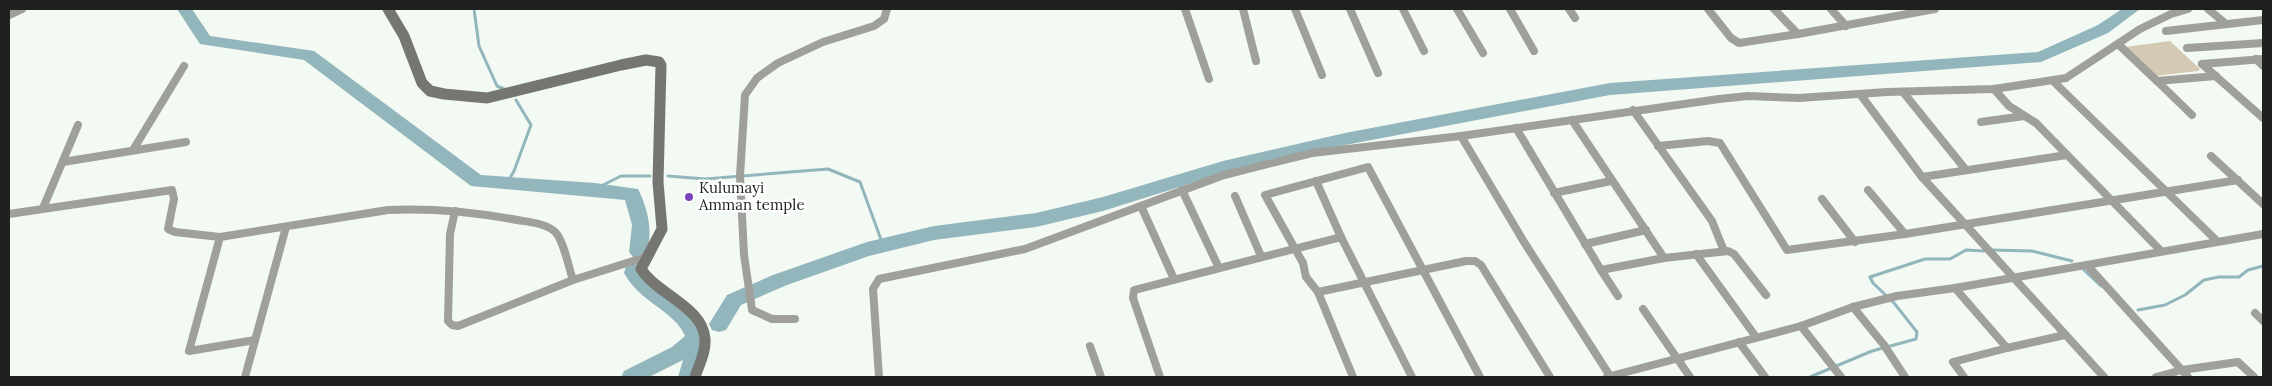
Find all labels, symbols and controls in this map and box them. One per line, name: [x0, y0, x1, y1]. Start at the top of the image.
place label: Kulumayi Amman temple: [698, 178, 805, 214]
marker: Kulumayi Amman temple: [683, 191, 695, 203]

